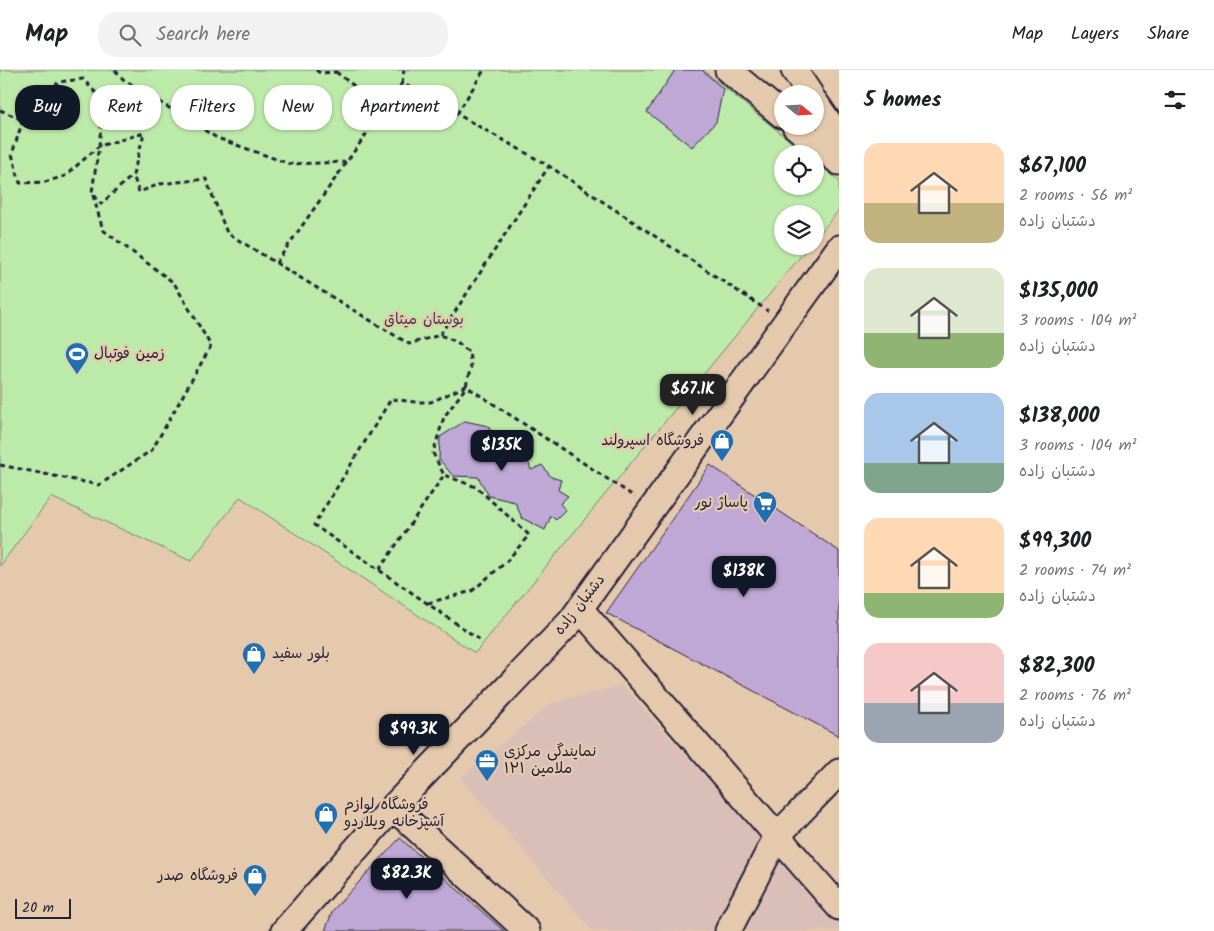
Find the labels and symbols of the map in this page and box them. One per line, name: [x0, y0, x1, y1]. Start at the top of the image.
north arrow: [774, 85, 824, 135]
park label: بوستان میثاق: [384, 308, 464, 332]
sports icon: زمین فوتبال: [64, 341, 90, 375]
place label: زمین فوتبال: [94, 342, 165, 366]
pin: $67.1K: [652, 374, 734, 416]
shop icon: فروشگاه اسپرولند: [709, 428, 735, 462]
place label: فروشگاه اسپرولند: [601, 429, 704, 453]
pin: $135K: [467, 430, 537, 472]
supermarket icon: پاساژ نور: [752, 490, 778, 524]
place label: پاساژ نور: [694, 491, 748, 515]
pin: $138K: [709, 556, 779, 598]
street label: دشتبان زاده: [548, 569, 612, 641]
shop icon: بلور سفید: [241, 641, 267, 675]
place label: بلور سفید: [272, 642, 330, 666]
pin: $99.3K: [373, 714, 455, 756]
place label: نمایندگی مرکزی ملامین ۱۲۱: [504, 740, 596, 781]
office icon: نمایندگی مرکزی ملامین ۱۲۱: [474, 748, 500, 782]
place label: فروشگاه لوازم آشپزخانه ویلاردو: [343, 793, 445, 834]
shop icon: فروشگاه لوازم آشپزخانه ویلاردو: [313, 801, 339, 835]
pin: $82.3K: [366, 858, 448, 900]
shop icon: فروشگاه صدر: [242, 863, 268, 897]
place label: فروشگاه صدر: [157, 864, 238, 888]
scale bar: [15, 896, 71, 919]

